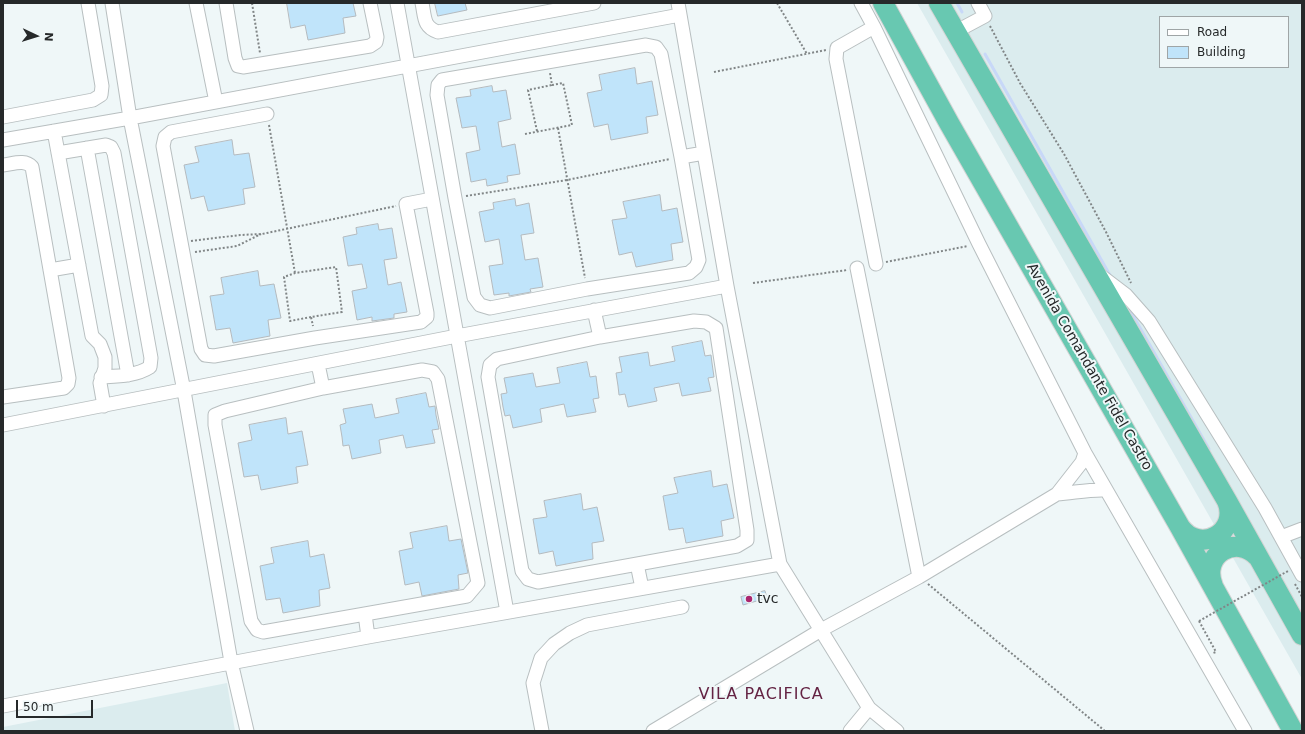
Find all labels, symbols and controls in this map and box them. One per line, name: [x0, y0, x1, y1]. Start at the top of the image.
north arrow: [16, 16, 56, 56]
legend: [1159, 16, 1289, 68]
text: Road: [1197, 25, 1227, 39]
text: N: [42, 32, 55, 42]
text: Building: [1197, 45, 1246, 59]
street label: Avenida Comandante Fidel Castro: [1023, 260, 1155, 474]
place label: tvc: [757, 591, 778, 607]
marker: tvc: [744, 594, 754, 604]
district label: VILA PACIFICA: [698, 685, 824, 705]
scale bar: [18, 692, 95, 718]
text: 50 m: [23, 700, 54, 714]

